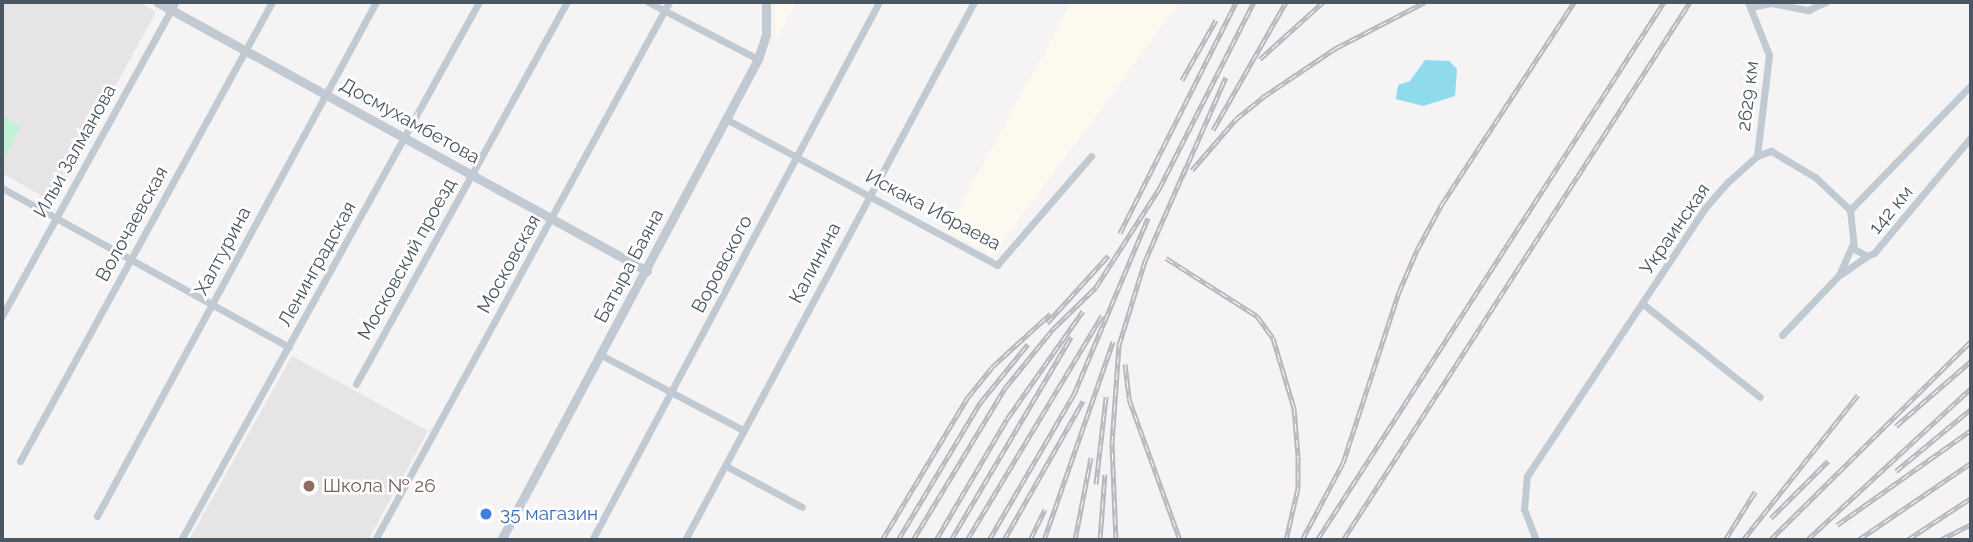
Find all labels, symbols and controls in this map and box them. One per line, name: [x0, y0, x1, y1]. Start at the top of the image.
street label: 2629 км: [1732, 60, 1764, 132]
street label: Досмухамбетова: [336, 73, 484, 169]
street label: Ильи Залманова: [29, 80, 121, 222]
street label: Волочаевская: [91, 162, 173, 286]
street label: Искака Ибраева: [861, 165, 1005, 255]
street label: Московский проезд: [353, 174, 461, 344]
street label: Украинская: [1635, 179, 1715, 279]
street label: 142 км: [1864, 181, 1918, 239]
street label: Ленинградская: [273, 197, 361, 331]
street label: Халтурина: [190, 203, 256, 299]
street label: Батыра Баяна: [589, 205, 669, 327]
street label: Московская: [472, 211, 546, 317]
street label: Воровского: [687, 211, 757, 317]
street label: Калинина: [784, 219, 846, 307]
place label: Школа № 26: [323, 475, 436, 497]
marker: Школа № 26: [301, 478, 317, 494]
place label: 35 магазин: [500, 503, 598, 525]
marker: 35 магазин: [478, 506, 494, 522]

